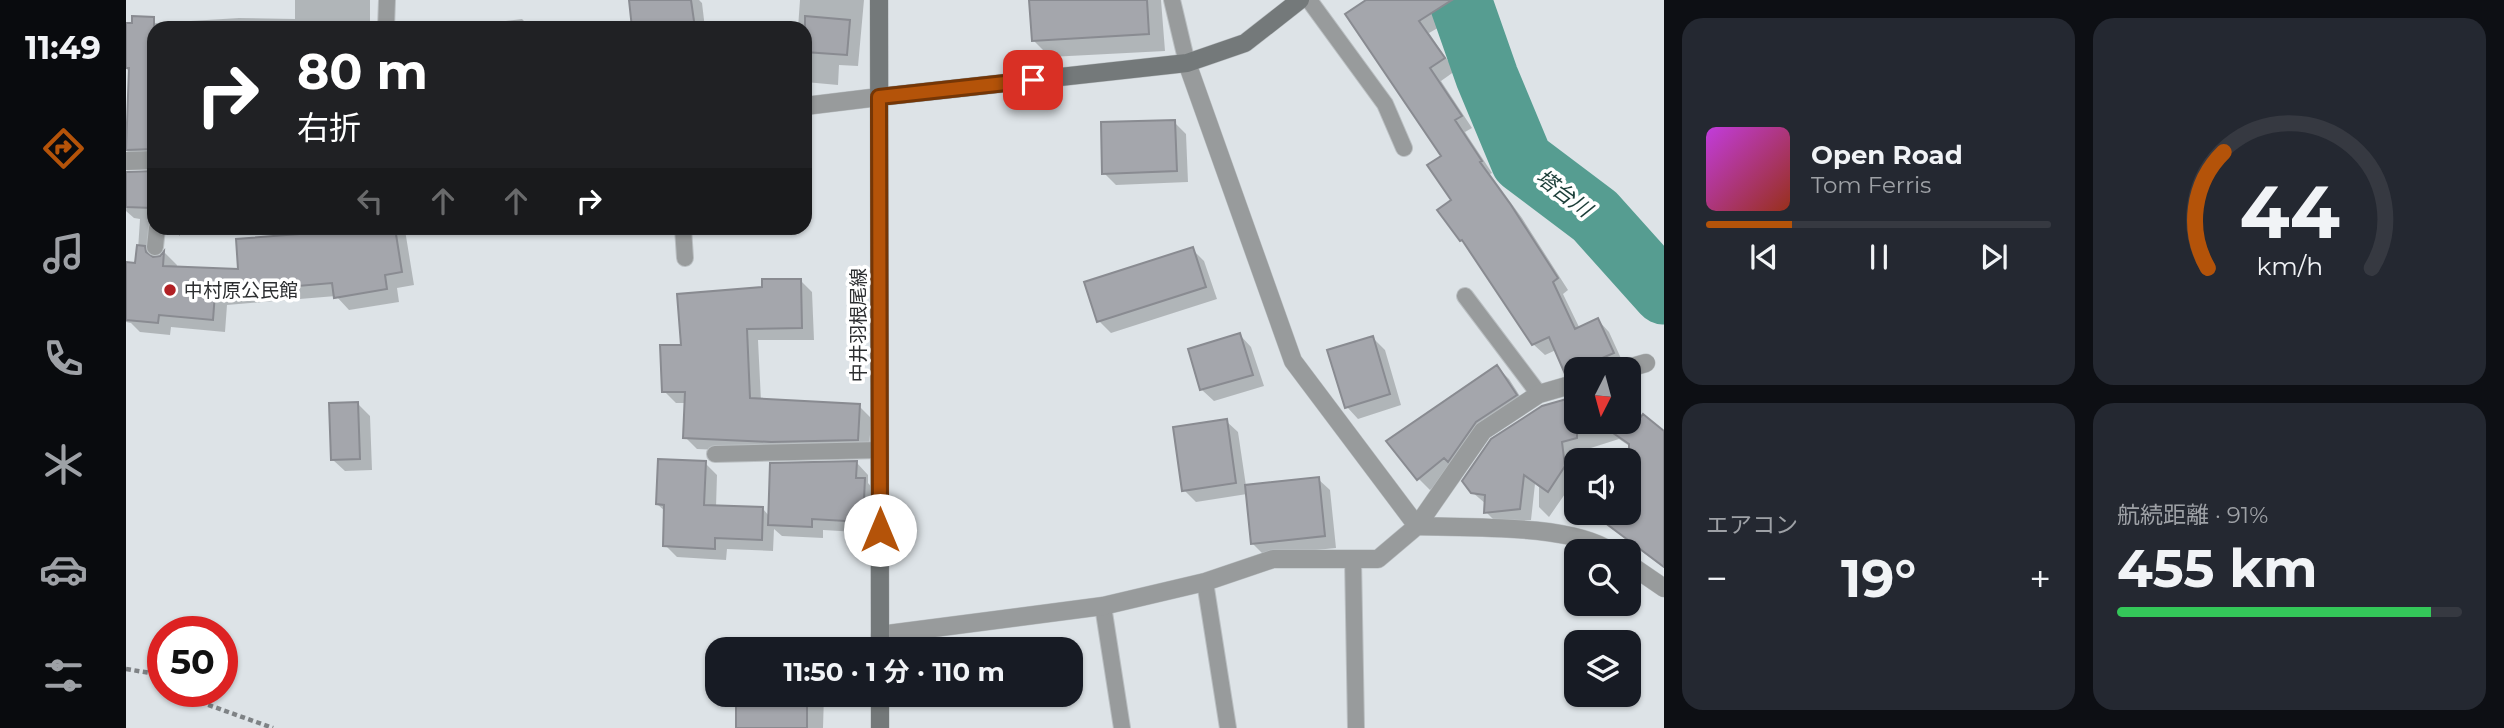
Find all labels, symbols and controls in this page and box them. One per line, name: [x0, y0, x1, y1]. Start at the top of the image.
text: 11:49: [25, 28, 101, 67]
text: 80 m: [297, 42, 428, 101]
icon: right: [182, 49, 273, 140]
pin: [1003, 50, 1063, 110]
icon: arrive: [1014, 61, 1052, 99]
text: 右折: [297, 108, 361, 147]
icon: directions: [39, 124, 88, 173]
text: Open Road: [1811, 139, 1963, 171]
water label: 塔台川: [1531, 164, 1598, 223]
text: 44: [2239, 168, 2340, 256]
text: Tom Ferris: [1811, 171, 1931, 199]
icon: left: [351, 182, 389, 220]
icon: ahead: [424, 182, 462, 220]
icon: ahead: [497, 182, 535, 220]
icon: right: [570, 182, 608, 220]
icon: music: [39, 229, 88, 278]
icon: previous: [1745, 238, 1783, 276]
icon: pause: [1860, 238, 1898, 276]
icon: next: [1975, 238, 2013, 276]
text: km/h: [2256, 251, 2323, 281]
street label: 中井羽根尾線: [847, 268, 870, 382]
place label: 中村原公民館: [184, 279, 298, 302]
marker: 中村原公民館: [162, 282, 178, 298]
icon: phone: [39, 334, 88, 383]
north arrow: [1564, 357, 1642, 434]
map controls: [1564, 357, 1641, 707]
icon: climate: [39, 440, 88, 489]
button: sound: [1564, 448, 1641, 525]
position arrow: [843, 493, 917, 567]
text: 航続距離 · 91%: [2117, 501, 2268, 529]
text: エアコン: [1706, 511, 1798, 539]
text: 455 km: [2117, 537, 2318, 600]
button: search: [1564, 539, 1641, 616]
icon: car: [39, 545, 88, 594]
text: 19°: [1841, 547, 1916, 610]
text: −: [1706, 555, 1728, 602]
text: +: [2029, 555, 2051, 602]
speed limit sign: 50: [147, 616, 238, 707]
button: layers: [1564, 630, 1641, 707]
icon: filters: [39, 651, 88, 700]
text: 11:50 · 1 分 · 110 m: [783, 656, 1005, 688]

